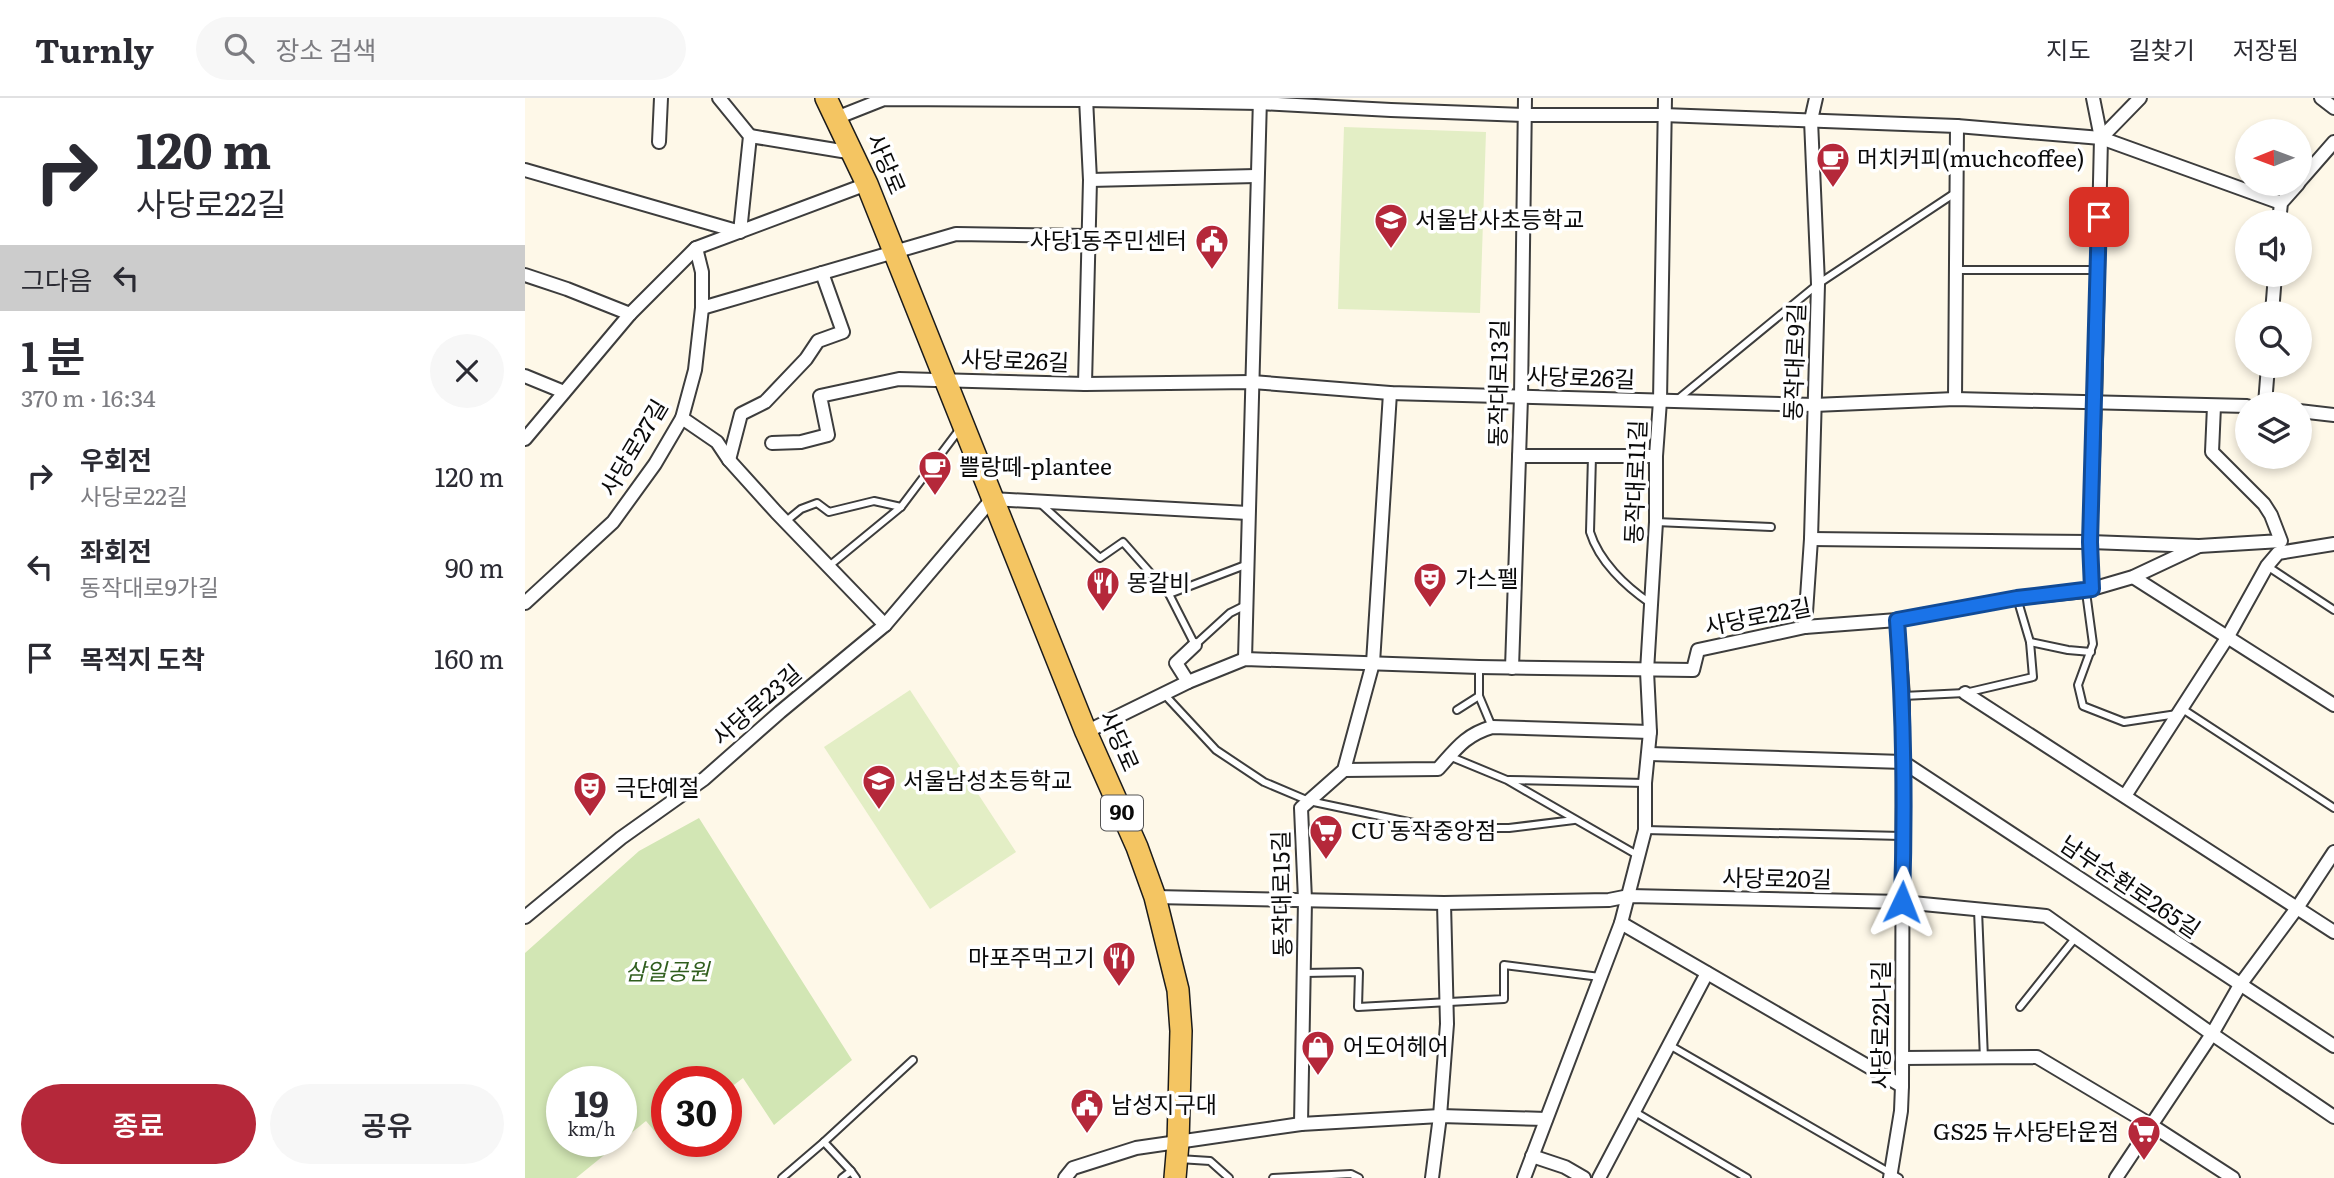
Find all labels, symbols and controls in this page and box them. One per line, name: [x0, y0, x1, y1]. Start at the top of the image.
search box: [196, 17, 686, 80]
text: Turnly: [35, 24, 154, 73]
icon: search: [220, 29, 258, 67]
text: 장소 검색: [276, 29, 376, 68]
text: 지도: [2046, 31, 2091, 66]
text: 길찾기: [2129, 31, 2195, 66]
text: 저장됨: [2233, 31, 2299, 66]
text: 120 m: [136, 111, 271, 184]
north arrow: [2235, 119, 2312, 196]
map controls: [2235, 119, 2312, 469]
icon: right: [21, 126, 112, 217]
street label: 사당로: [860, 127, 916, 199]
cafe icon: 머치커피(muchcoffee): [1814, 140, 1852, 189]
place label: 머치커피(muchcoffee): [1857, 140, 2085, 174]
text: 사당로22길: [136, 178, 286, 226]
pin: [2069, 187, 2129, 247]
icon: arrive: [2080, 198, 2118, 236]
school or university icon: 서울남사초등학교: [1372, 201, 1410, 250]
place label: 서울남사초등학교: [1415, 201, 1584, 235]
button: sound: [2235, 210, 2312, 287]
place label: 사당1동주민센터: [1030, 222, 1187, 256]
public building icon: 사당1동주민센터: [1193, 222, 1231, 271]
text: 그다음: [21, 259, 93, 298]
icon: left: [107, 259, 145, 297]
button: search: [2235, 301, 2312, 378]
street label: 동작대로9길: [1774, 302, 1812, 421]
street label: 동작대로13길: [1479, 319, 1515, 447]
text: 1 분: [21, 323, 85, 385]
button: close: [430, 334, 504, 408]
street label: 사당로26길: [960, 340, 1070, 378]
street label: 사당로26길: [1526, 357, 1636, 395]
text: 370 m · 16:34: [21, 380, 156, 414]
street label: 사당로27길: [590, 392, 675, 502]
button: layers: [2235, 392, 2312, 469]
street label: 동작대로11길: [1615, 419, 1653, 545]
text: 우회전: [80, 439, 152, 478]
cafe icon: 쁠랑떼-plantee: [916, 448, 954, 497]
place label: 쁠랑떼-plantee: [959, 448, 1112, 482]
text: 120 m: [435, 456, 504, 495]
icon: right: [21, 457, 59, 495]
text: 사당로22길: [80, 478, 188, 512]
text: 좌회전: [80, 530, 152, 569]
text: 90 m: [445, 547, 504, 586]
icon: left: [21, 548, 59, 586]
theatre icon: 가스펠: [1411, 560, 1449, 609]
place label: 가스펠: [1455, 560, 1518, 594]
restaurant icon: 몽갈비: [1084, 564, 1122, 613]
place label: 몽갈비: [1127, 564, 1190, 598]
text: 동작대로9가길: [80, 569, 219, 603]
street label: 사당로22길: [1701, 588, 1814, 642]
text: 목적지 도착: [80, 638, 205, 677]
text: 160 m: [434, 638, 504, 677]
icon: arrive: [21, 639, 59, 677]
street label: 사당로23길: [703, 655, 808, 752]
street label: 사당로: [1092, 704, 1149, 776]
school or university icon: 서울남성초등학교: [860, 762, 898, 811]
place label: 서울남성초등학교: [903, 762, 1072, 796]
theatre icon: 극단예절: [571, 769, 609, 818]
place label: 극단예절: [615, 769, 700, 803]
road number: 90: [1101, 796, 1143, 830]
supermarket icon: CU 동작중앙점: [1307, 812, 1345, 861]
place label: CU 동작중앙점: [1351, 812, 1496, 846]
street label: 남부순환로265길: [2054, 826, 2208, 945]
street label: 동작대로15길: [1262, 830, 1298, 958]
street label: 사당로20길: [1722, 859, 1832, 895]
position arrow: [1865, 865, 1939, 939]
place label: 마포주먹고기: [968, 939, 1095, 973]
restaurant icon: 마포주먹고기: [1100, 939, 1138, 988]
park label: 삼일공원: [625, 953, 711, 987]
street label: 사당로22나길: [1862, 960, 1896, 1090]
shop icon: 어도어헤어: [1299, 1028, 1337, 1077]
place label: 어도어헤어: [1343, 1028, 1449, 1062]
speed limit sign: 30: [651, 1066, 742, 1157]
text: 19: [574, 1076, 609, 1128]
button: 종료: [21, 1084, 256, 1164]
button: 공유: [270, 1084, 504, 1164]
public building icon: 남성지구대: [1068, 1086, 1106, 1135]
place label: 남성지구대: [1111, 1086, 1217, 1120]
place label: GS25 뉴사당타운점: [1933, 1113, 2119, 1147]
supermarket icon: GS25 뉴사당타운점: [2125, 1113, 2163, 1162]
text: km/h: [568, 1115, 615, 1142]

